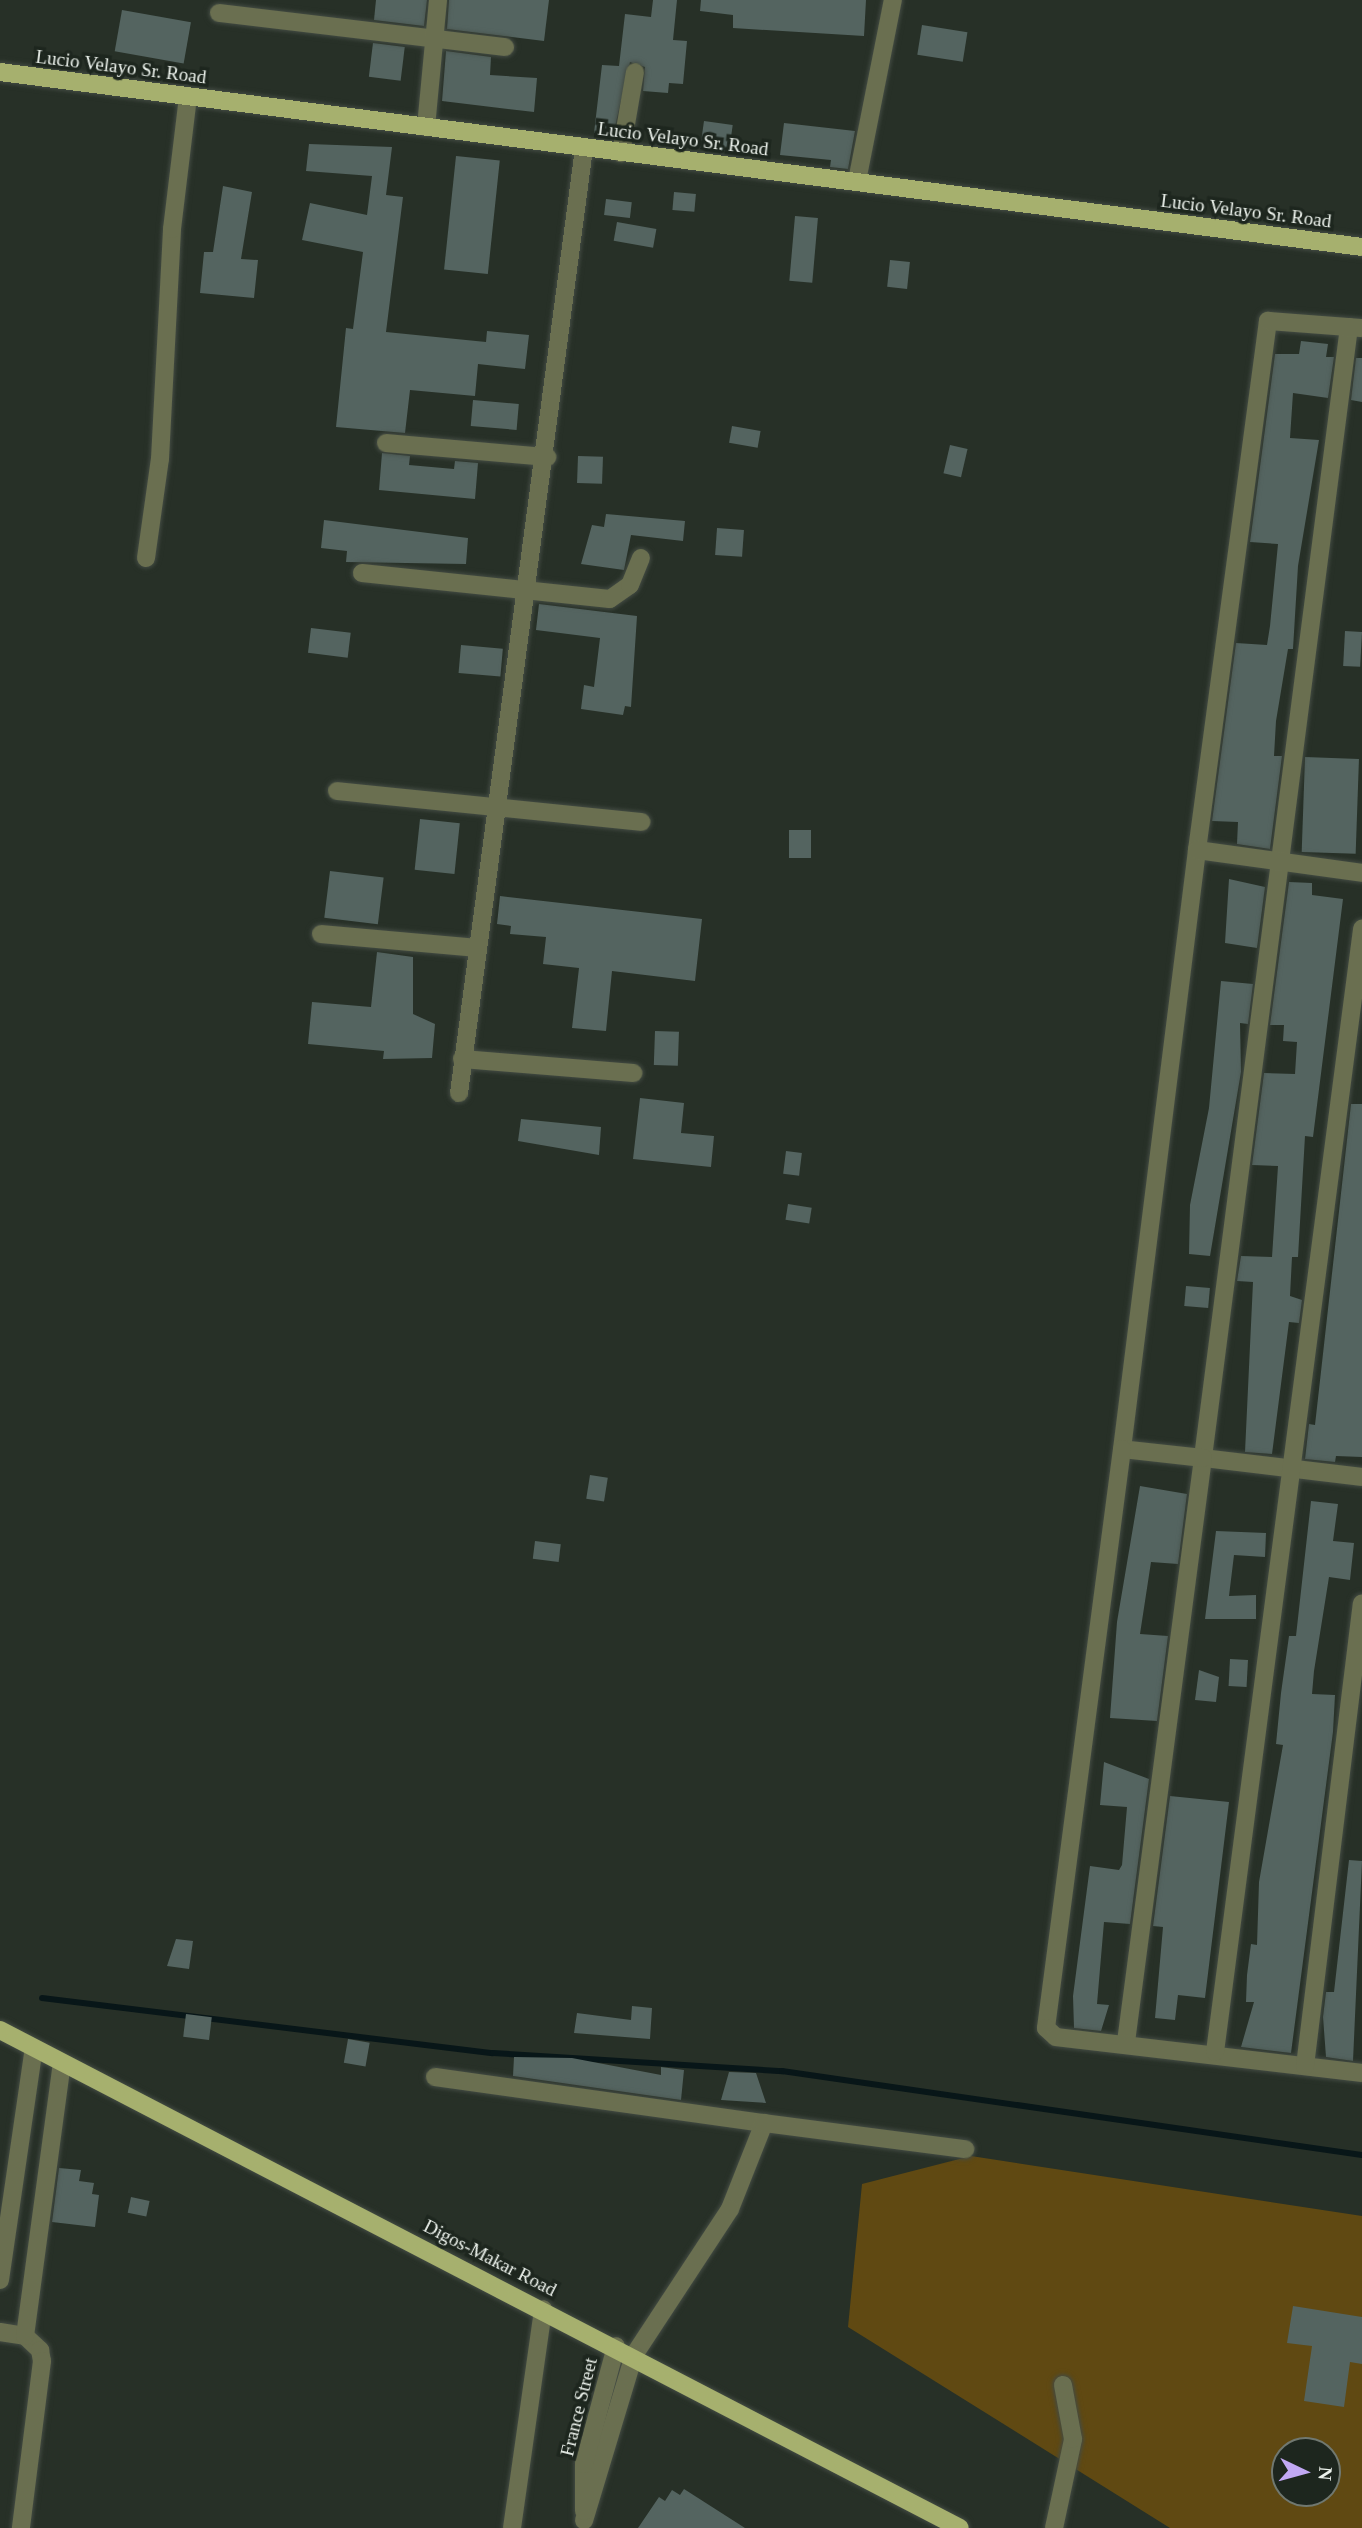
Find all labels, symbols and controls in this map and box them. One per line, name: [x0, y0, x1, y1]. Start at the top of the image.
street label: Lucio Velayo Sr. Road: [34, 45, 208, 89]
street label: Lucio Velayo Sr. Road: [596, 117, 770, 161]
street label: Lucio Velayo Sr. Road: [1159, 189, 1333, 233]
street label: Digos-Makar Road: [420, 2215, 560, 2301]
street label: France Street: [556, 2355, 602, 2459]
north arrow: [1271, 2437, 1341, 2507]
text: N: [1314, 2466, 1336, 2481]

